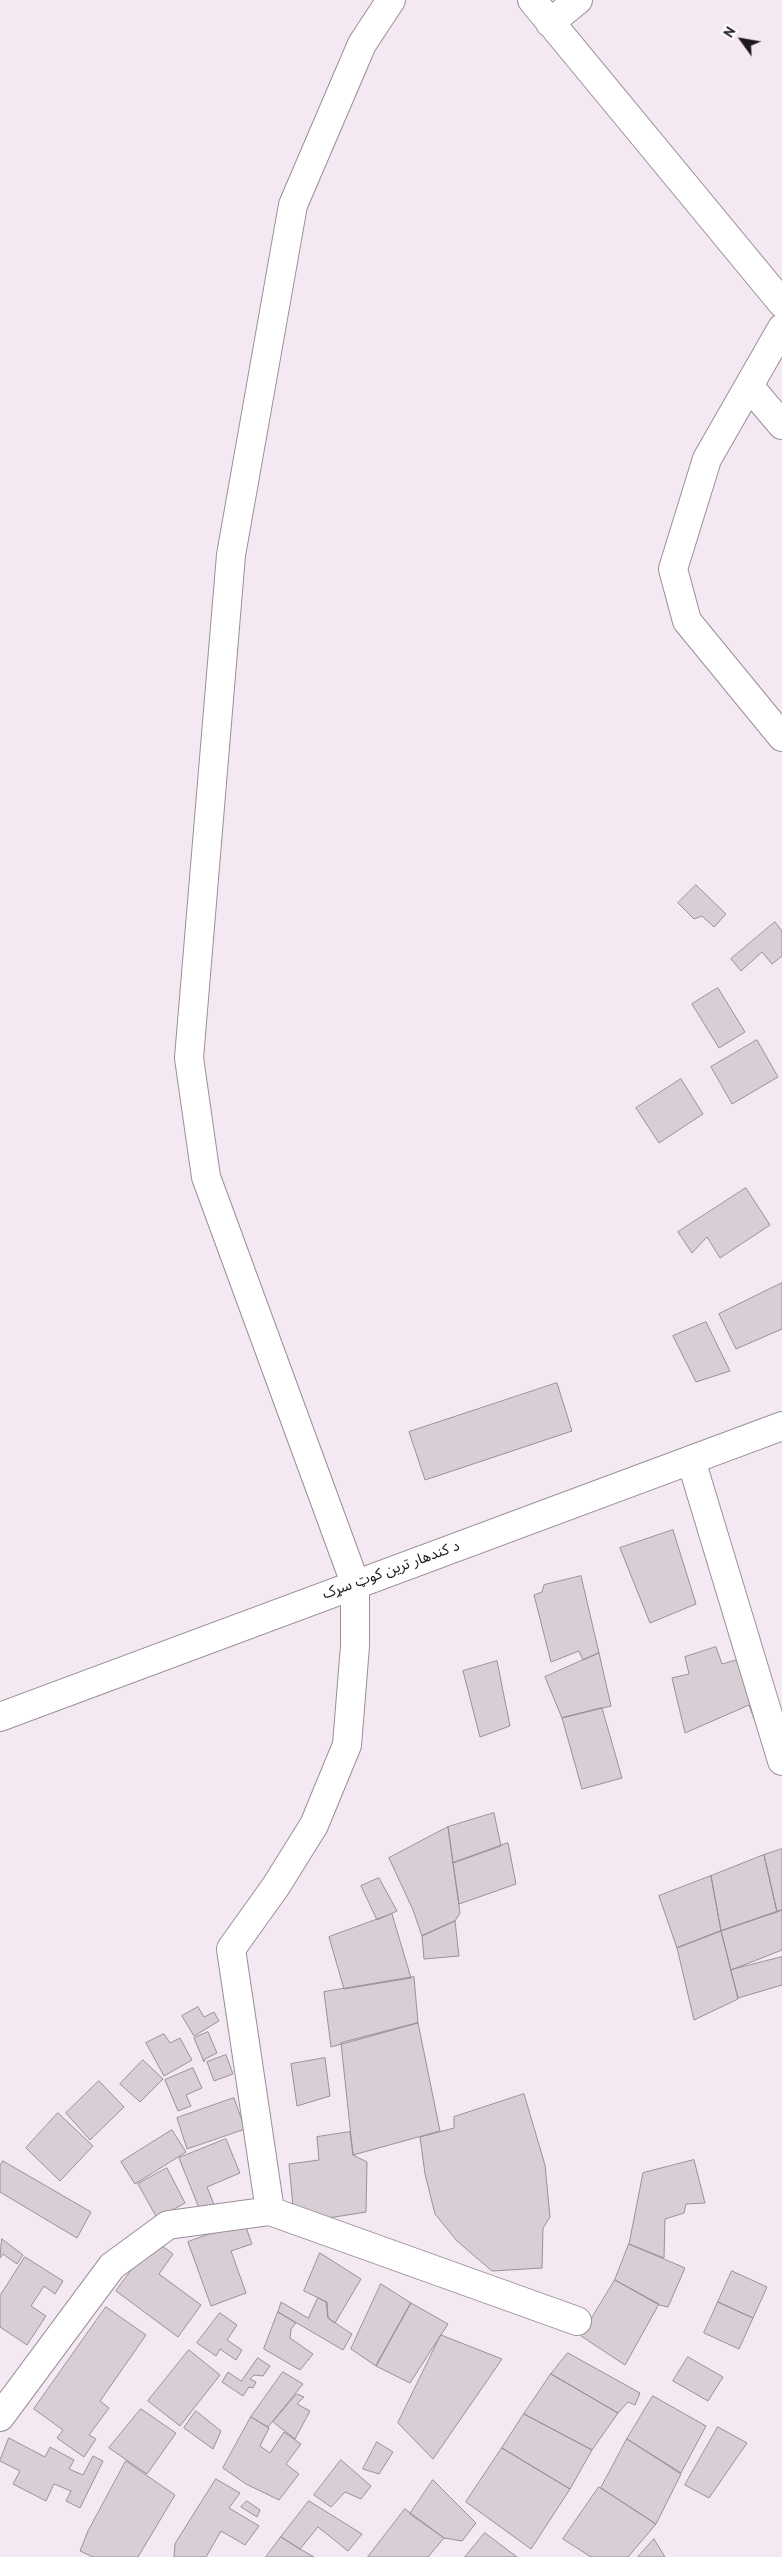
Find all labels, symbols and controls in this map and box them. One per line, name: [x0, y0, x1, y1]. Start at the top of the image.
north arrow: [717, 15, 767, 65]
text: N: [719, 23, 739, 41]
street label: د کندهار ترين کوټ سړک: [320, 1537, 462, 1603]

